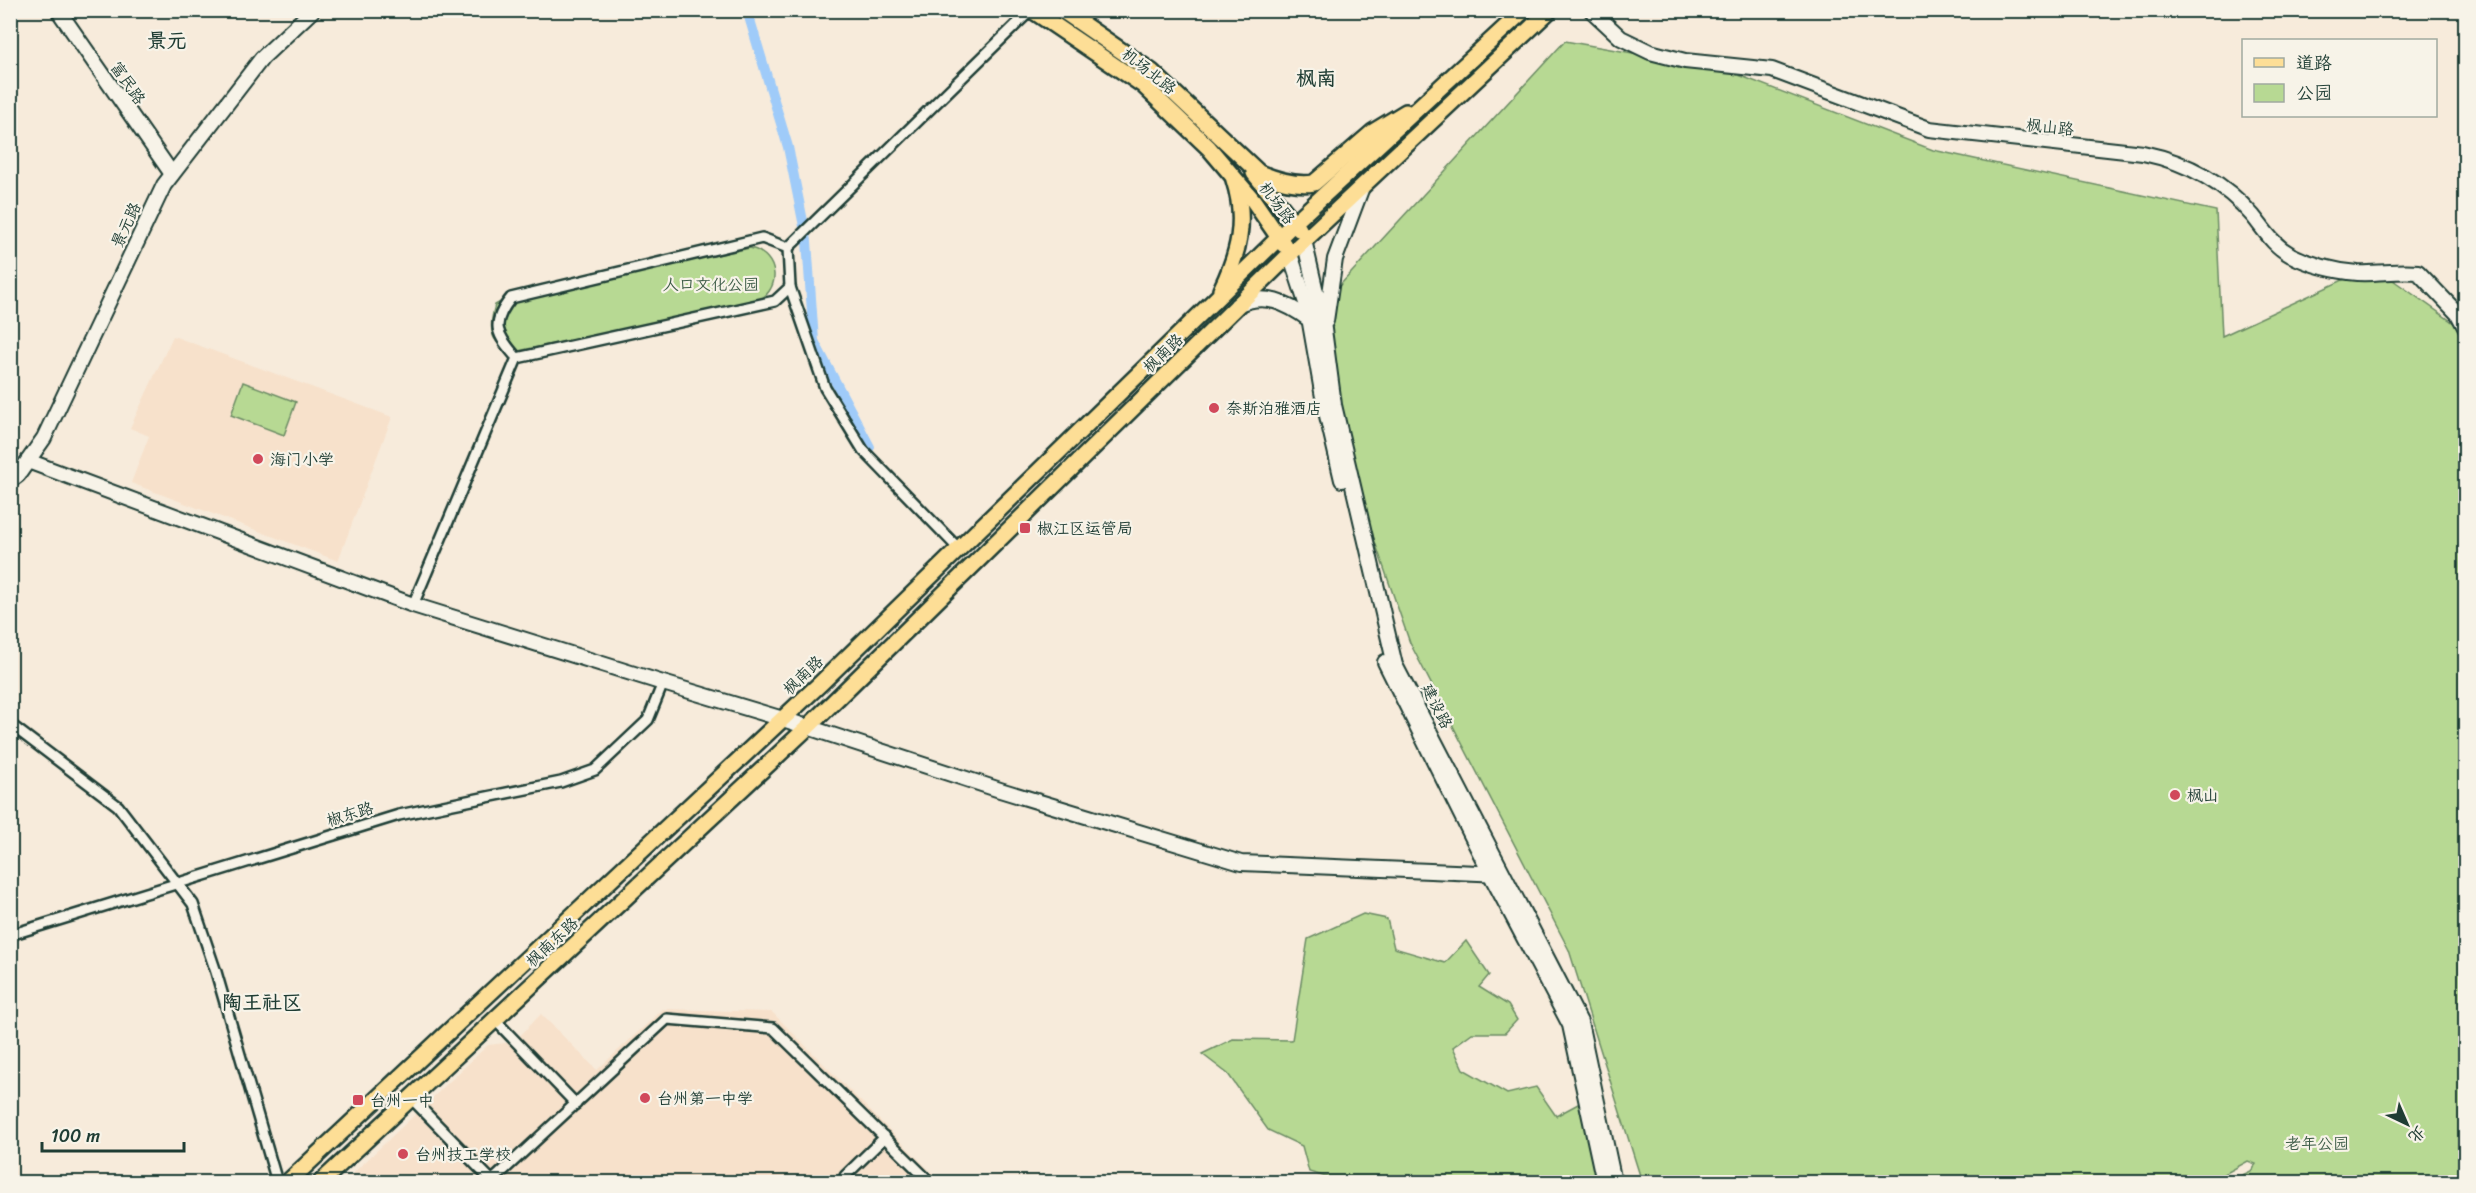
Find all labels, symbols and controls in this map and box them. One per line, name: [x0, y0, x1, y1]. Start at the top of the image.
district label: 景元: [147, 23, 187, 58]
legend: [2242, 39, 2437, 117]
street label: 机场北路: [1115, 40, 1183, 102]
text: 道路: [2296, 47, 2332, 79]
street label: 富民路: [102, 55, 154, 111]
district label: 枫南: [1296, 61, 1336, 96]
text: 公园: [2296, 77, 2332, 109]
street label: 枫山路: [2025, 110, 2075, 144]
street label: 机场路: [1251, 175, 1303, 231]
street label: 景元路: [103, 197, 149, 253]
park label: 人口文化公园: [663, 270, 759, 299]
street label: 枫南路: [1136, 326, 1190, 380]
place label: 奈斯泊雅酒店: [1226, 394, 1322, 423]
marker: 奈斯泊雅酒店: [1207, 401, 1221, 415]
place label: 海门小学: [270, 445, 334, 474]
marker: 海门小学: [251, 452, 265, 466]
place label: 椒江区运管局: [1037, 514, 1133, 543]
marker: 椒江区运管局: [1018, 521, 1032, 535]
street label: 枫南路: [776, 648, 830, 702]
street label: 建设路: [1413, 678, 1461, 734]
place label: 枫山: [2187, 781, 2219, 810]
marker: 枫山: [2168, 788, 2182, 802]
street label: 椒东路: [323, 793, 377, 835]
street label: 枫南东路: [519, 910, 585, 974]
district label: 陶王社区: [222, 985, 302, 1020]
place label: 台州第一中学: [657, 1084, 753, 1113]
place label: 台州一中: [370, 1086, 434, 1115]
marker: 台州第一中学: [638, 1091, 652, 1105]
marker: 台州一中: [351, 1093, 365, 1107]
north arrow: [2377, 1094, 2437, 1154]
scale bar: [42, 1115, 184, 1153]
text: 北: [2401, 1118, 2433, 1150]
text: 100 m: [51, 1120, 100, 1152]
park label: 老年公园: [2285, 1129, 2349, 1158]
place label: 台州技工学校: [415, 1140, 511, 1169]
marker: 台州技工学校: [396, 1147, 410, 1161]

